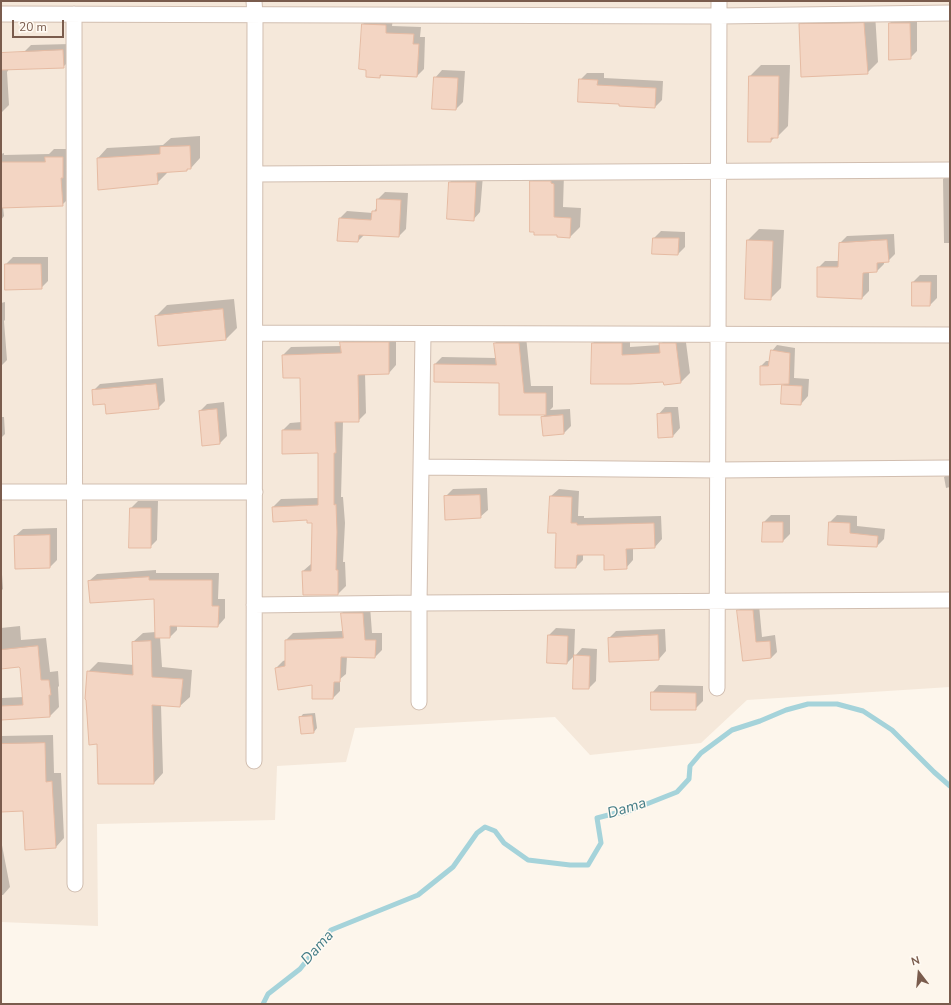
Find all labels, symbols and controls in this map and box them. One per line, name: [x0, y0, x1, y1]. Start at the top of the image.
scale bar: [14, 12, 66, 38]
text: 20 m: [19, 19, 47, 35]
water label: Dama: [605, 795, 649, 823]
water label: Dama: [298, 927, 338, 969]
north arrow: [899, 953, 939, 993]
text: N: [910, 953, 922, 969]

